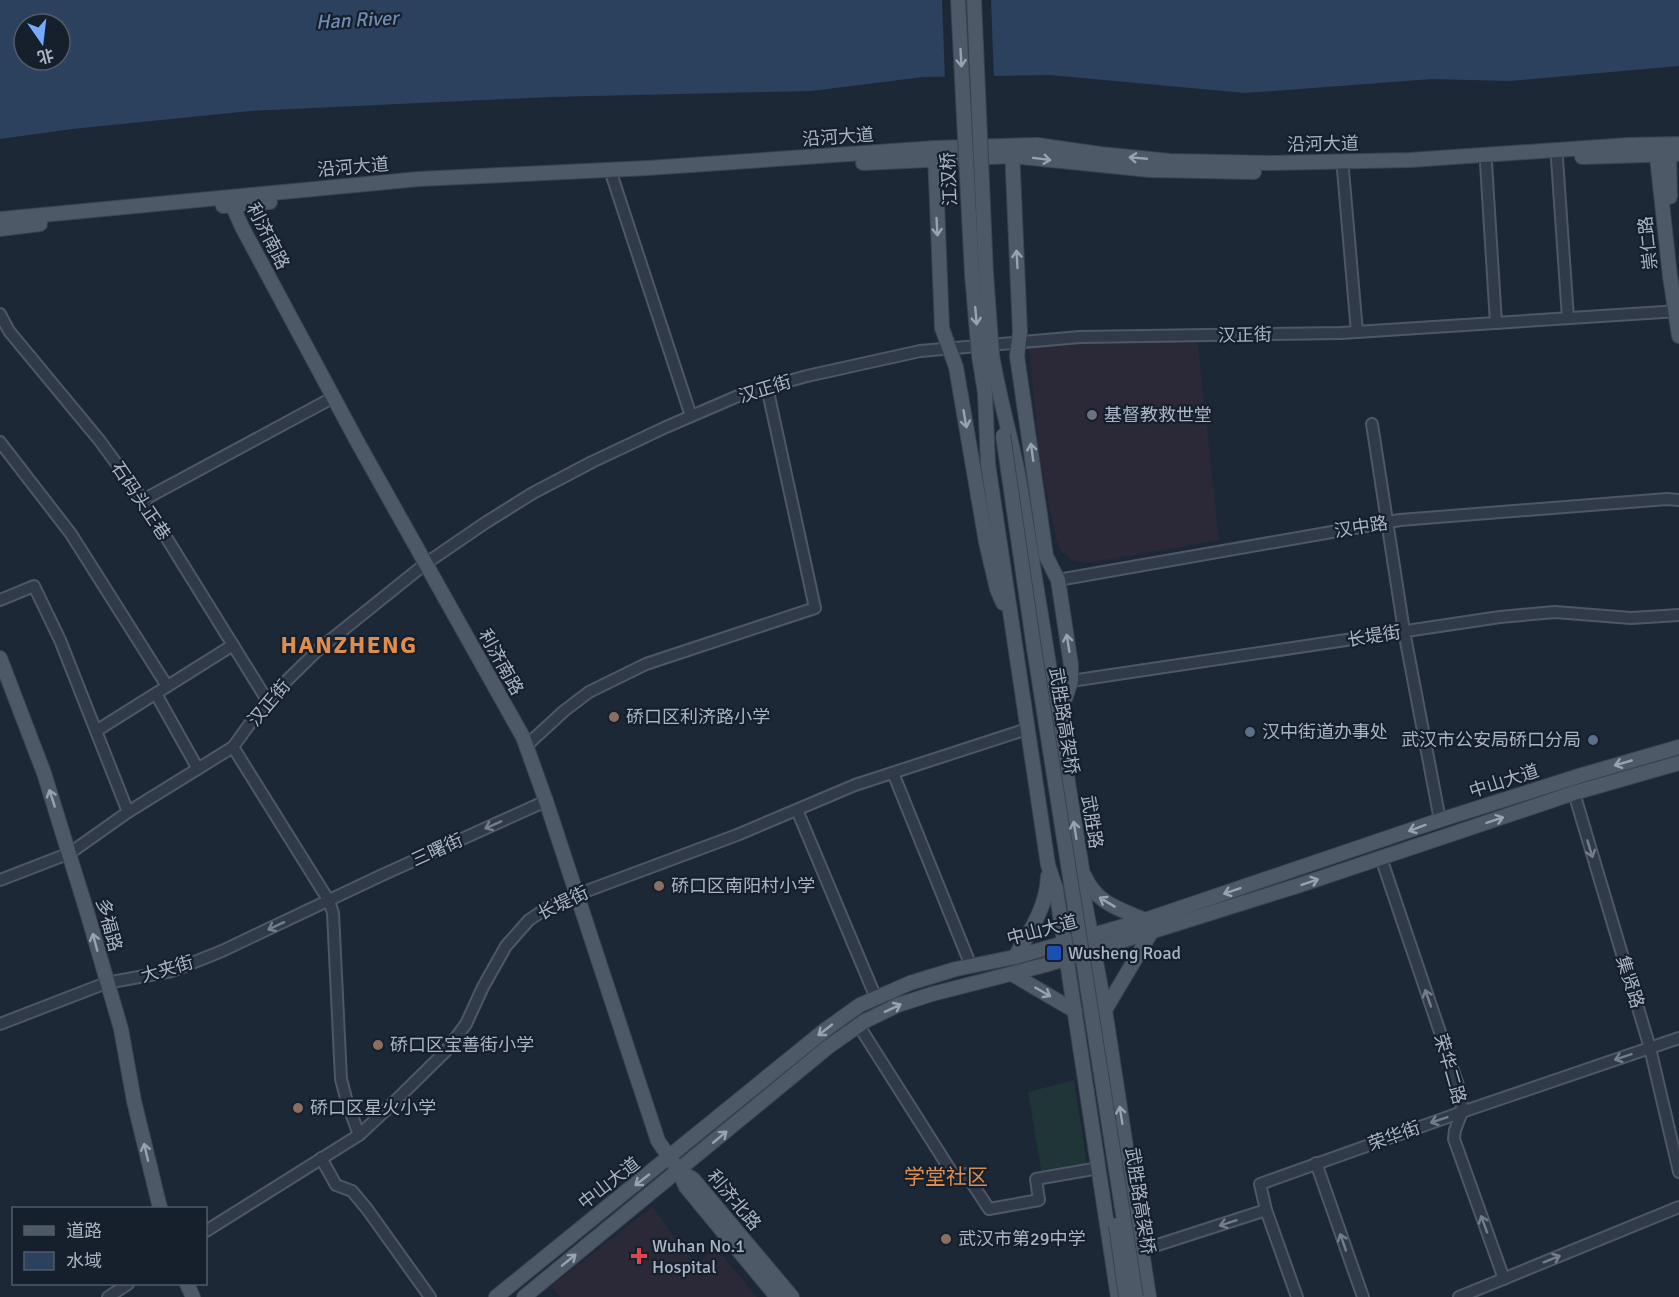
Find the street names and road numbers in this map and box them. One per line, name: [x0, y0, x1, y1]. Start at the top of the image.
street label: 沿河大道: [801, 124, 875, 150]
street label: 沿河大道: [1287, 132, 1359, 156]
street label: 江汉桥: [937, 151, 961, 207]
street label: 沿河大道: [316, 153, 390, 181]
street label: 利济南路: [242, 199, 294, 273]
street label: 崇仁路: [1634, 215, 1662, 271]
street label: 汉正街: [1218, 324, 1272, 346]
street label: 汉正街: [736, 371, 794, 407]
street label: 石码头正巷: [107, 458, 175, 544]
street label: 汉中路: [1333, 512, 1389, 542]
street label: 长堤街: [1346, 621, 1402, 651]
street label: 利济南路: [474, 625, 528, 699]
street label: 武胜路高架桥: [1045, 666, 1083, 776]
street label: 汉正街: [243, 675, 295, 731]
street label: 中山大道: [1466, 759, 1542, 803]
street label: 武胜路: [1077, 794, 1107, 850]
street label: 三曙街: [408, 829, 466, 871]
street label: 长堤街: [534, 881, 592, 925]
street label: 多福路: [91, 896, 127, 954]
street label: 中山大道: [1004, 910, 1080, 950]
street label: 大夹街: [138, 951, 196, 987]
street label: 集贤路: [1612, 953, 1648, 1011]
street label: 荣华二路: [1430, 1031, 1470, 1107]
street label: 荣华街: [1365, 1116, 1423, 1156]
street label: 武胜路高架桥: [1121, 1146, 1159, 1256]
street label: 中山大道: [574, 1152, 644, 1214]
street label: 利济北路: [702, 1165, 766, 1235]

